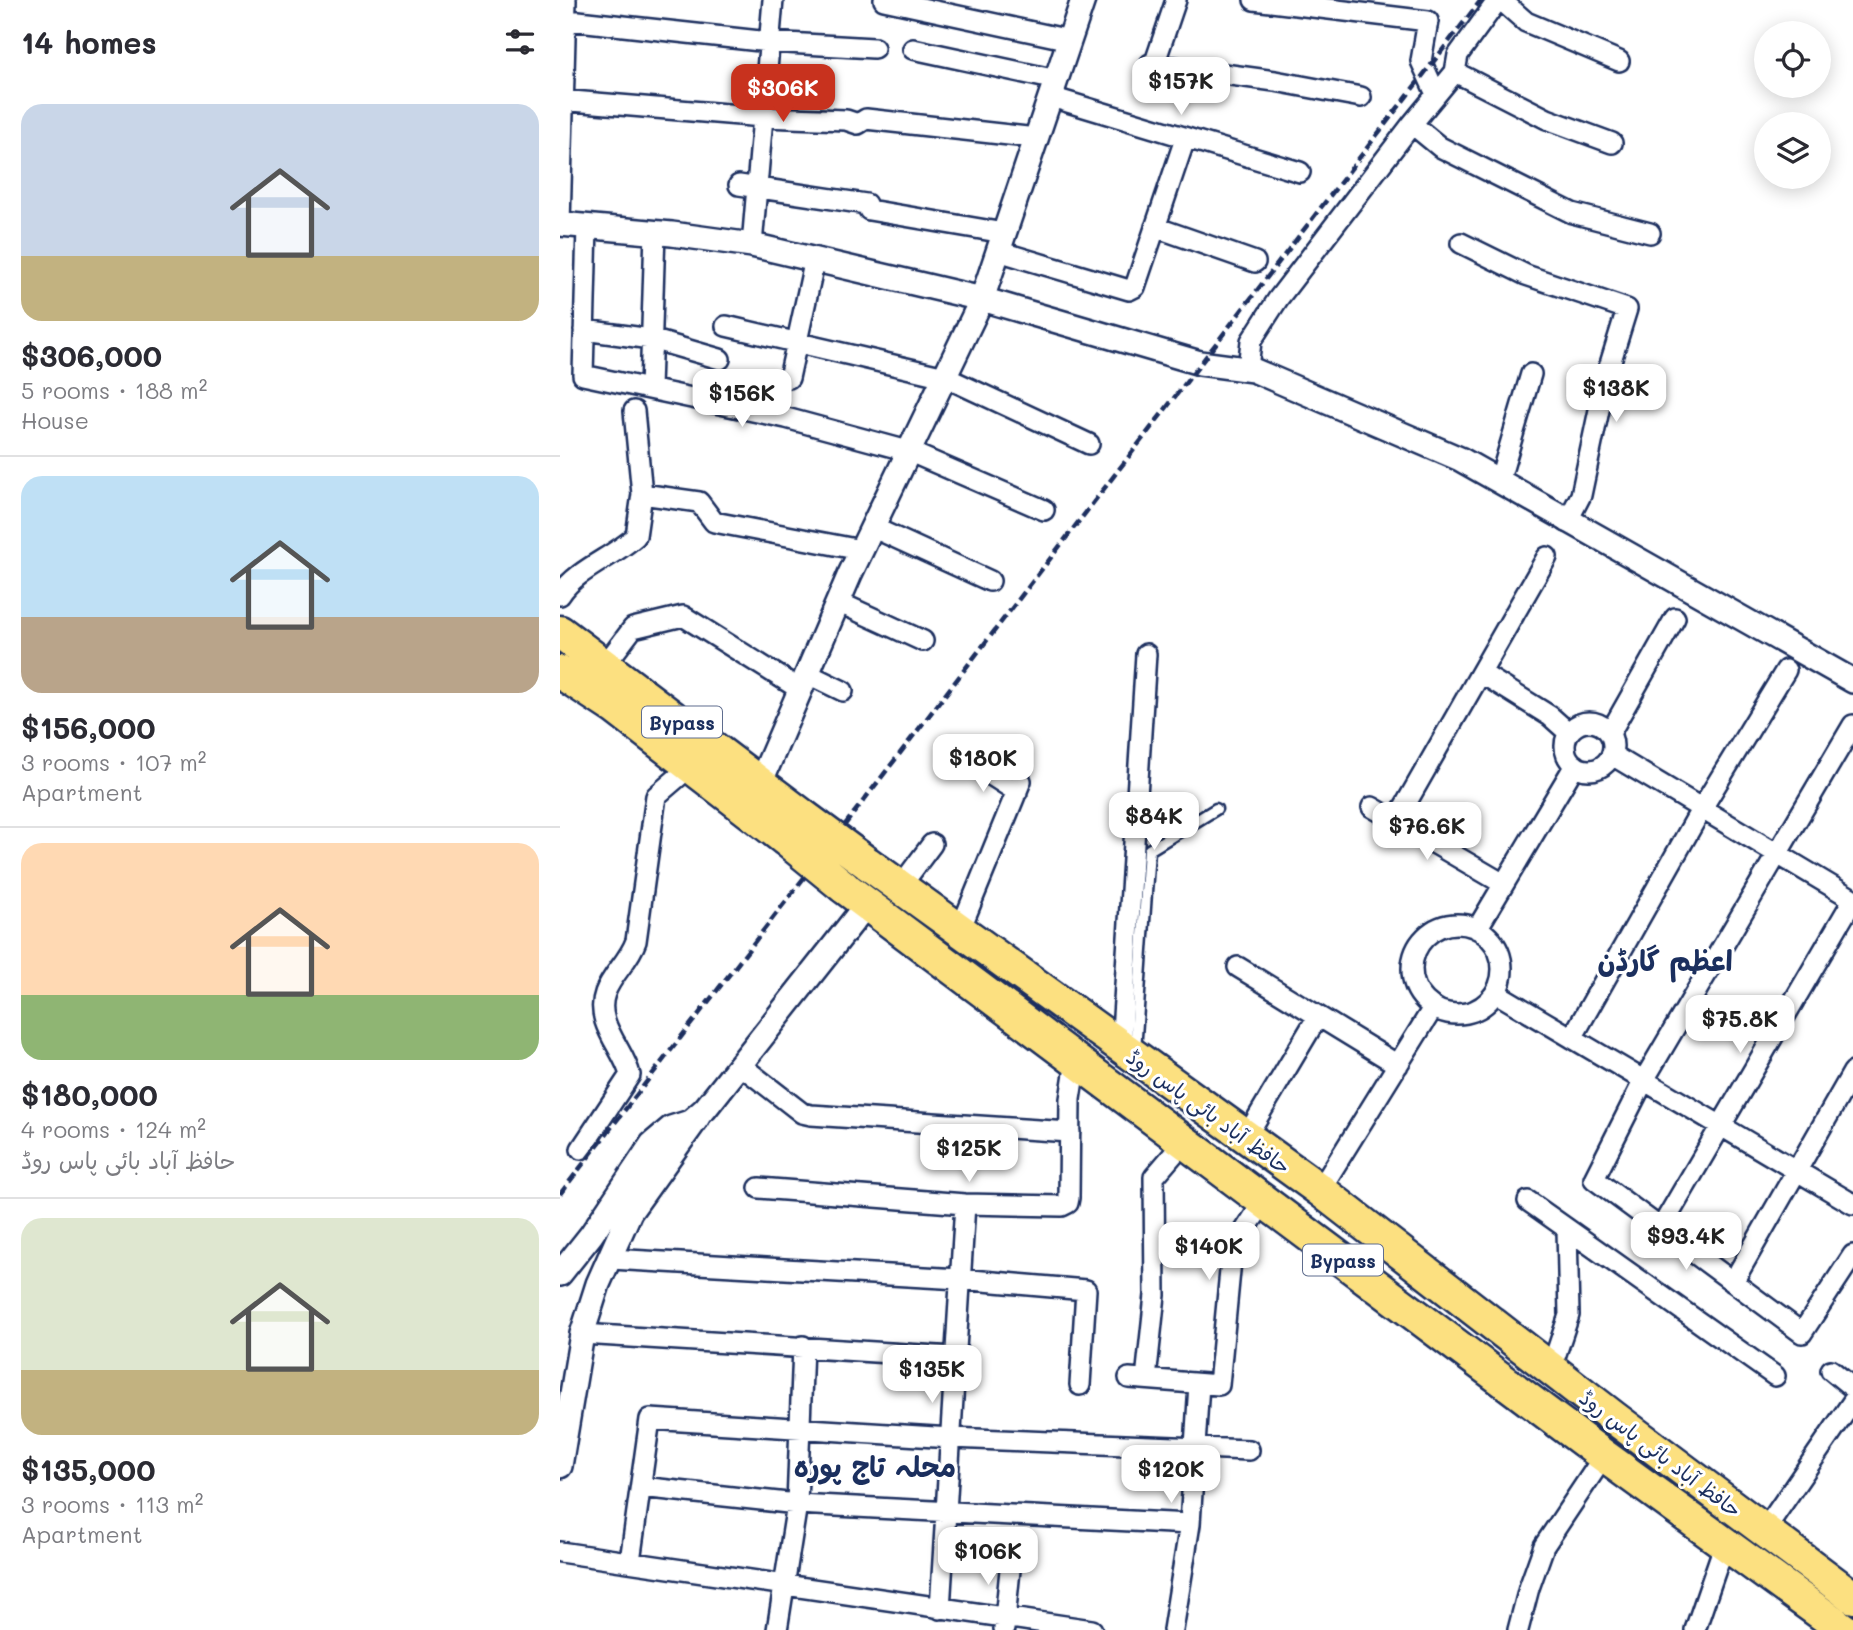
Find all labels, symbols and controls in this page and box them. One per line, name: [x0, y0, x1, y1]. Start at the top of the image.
map controls: [1754, 21, 1831, 189]
button: locate: [1754, 21, 1831, 98]
text: 14 homes: [21, 22, 157, 62]
icon: filters: [501, 23, 539, 61]
pin: $157K: [1132, 58, 1230, 117]
pin: $306K: [734, 64, 832, 124]
text: $157K: [1148, 65, 1214, 95]
text: $306K: [747, 72, 819, 102]
button: layers: [1754, 112, 1831, 189]
icon: home: [217, 150, 343, 276]
text: $306,000: [21, 335, 162, 375]
pin: $138K: [1567, 364, 1665, 424]
pin: $156K: [693, 370, 791, 429]
text: $138K: [1582, 372, 1650, 402]
text: 5 rooms · 188 m²: [21, 375, 207, 405]
text: $156K: [709, 377, 775, 407]
text: House: [21, 405, 89, 435]
icon: home: [217, 522, 343, 648]
road number: Bypass: [642, 706, 722, 737]
text: $156,000: [21, 707, 156, 747]
pin: $180K: [934, 734, 1032, 794]
text: $180K: [949, 742, 1017, 772]
text: 3 rooms · 107 m²: [21, 747, 207, 777]
text: Apartment: [21, 777, 143, 807]
pin: $84K: [1113, 792, 1195, 852]
text: $84K: [1125, 800, 1183, 830]
pin: $76.6K: [1370, 802, 1484, 862]
text: $76.6K: [1388, 810, 1466, 840]
icon: home: [217, 889, 343, 1015]
district label: اعظم گارڈن: [1597, 942, 1733, 983]
pin: $75.8K: [1683, 996, 1797, 1055]
text: $75.8K: [1702, 1003, 1778, 1033]
street label: حافظ آباد بائی پاس روڈ: [1121, 1042, 1296, 1181]
text: $180,000: [21, 1074, 158, 1114]
text: 4 rooms · 124 m²: [21, 1114, 206, 1144]
pin: $125K: [920, 1124, 1018, 1184]
text: $125K: [936, 1132, 1002, 1162]
text: حافظ آباد بائی پاس روڈ: [21, 1145, 236, 1175]
pin: $93.4K: [1629, 1212, 1743, 1272]
text: $93.4K: [1647, 1220, 1725, 1250]
pin: $140K: [1160, 1222, 1258, 1282]
text: $140K: [1175, 1230, 1243, 1260]
road number: Bypass: [1303, 1244, 1383, 1276]
icon: home: [217, 1264, 343, 1390]
pin: $135K: [883, 1346, 981, 1405]
text: $135K: [899, 1353, 965, 1383]
street label: حافظ آباد بائی پاس روڈ: [1573, 1383, 1747, 1524]
pin: $120K: [1122, 1446, 1220, 1505]
district label: محلہ تاج پورہ: [794, 1448, 956, 1485]
text: $135,000: [21, 1449, 155, 1489]
text: $120K: [1137, 1453, 1205, 1483]
text: 3 rooms · 113 m²: [21, 1489, 203, 1519]
text: Apartment: [21, 1519, 143, 1549]
pin: $106K: [939, 1528, 1037, 1587]
text: $106K: [954, 1535, 1022, 1565]

